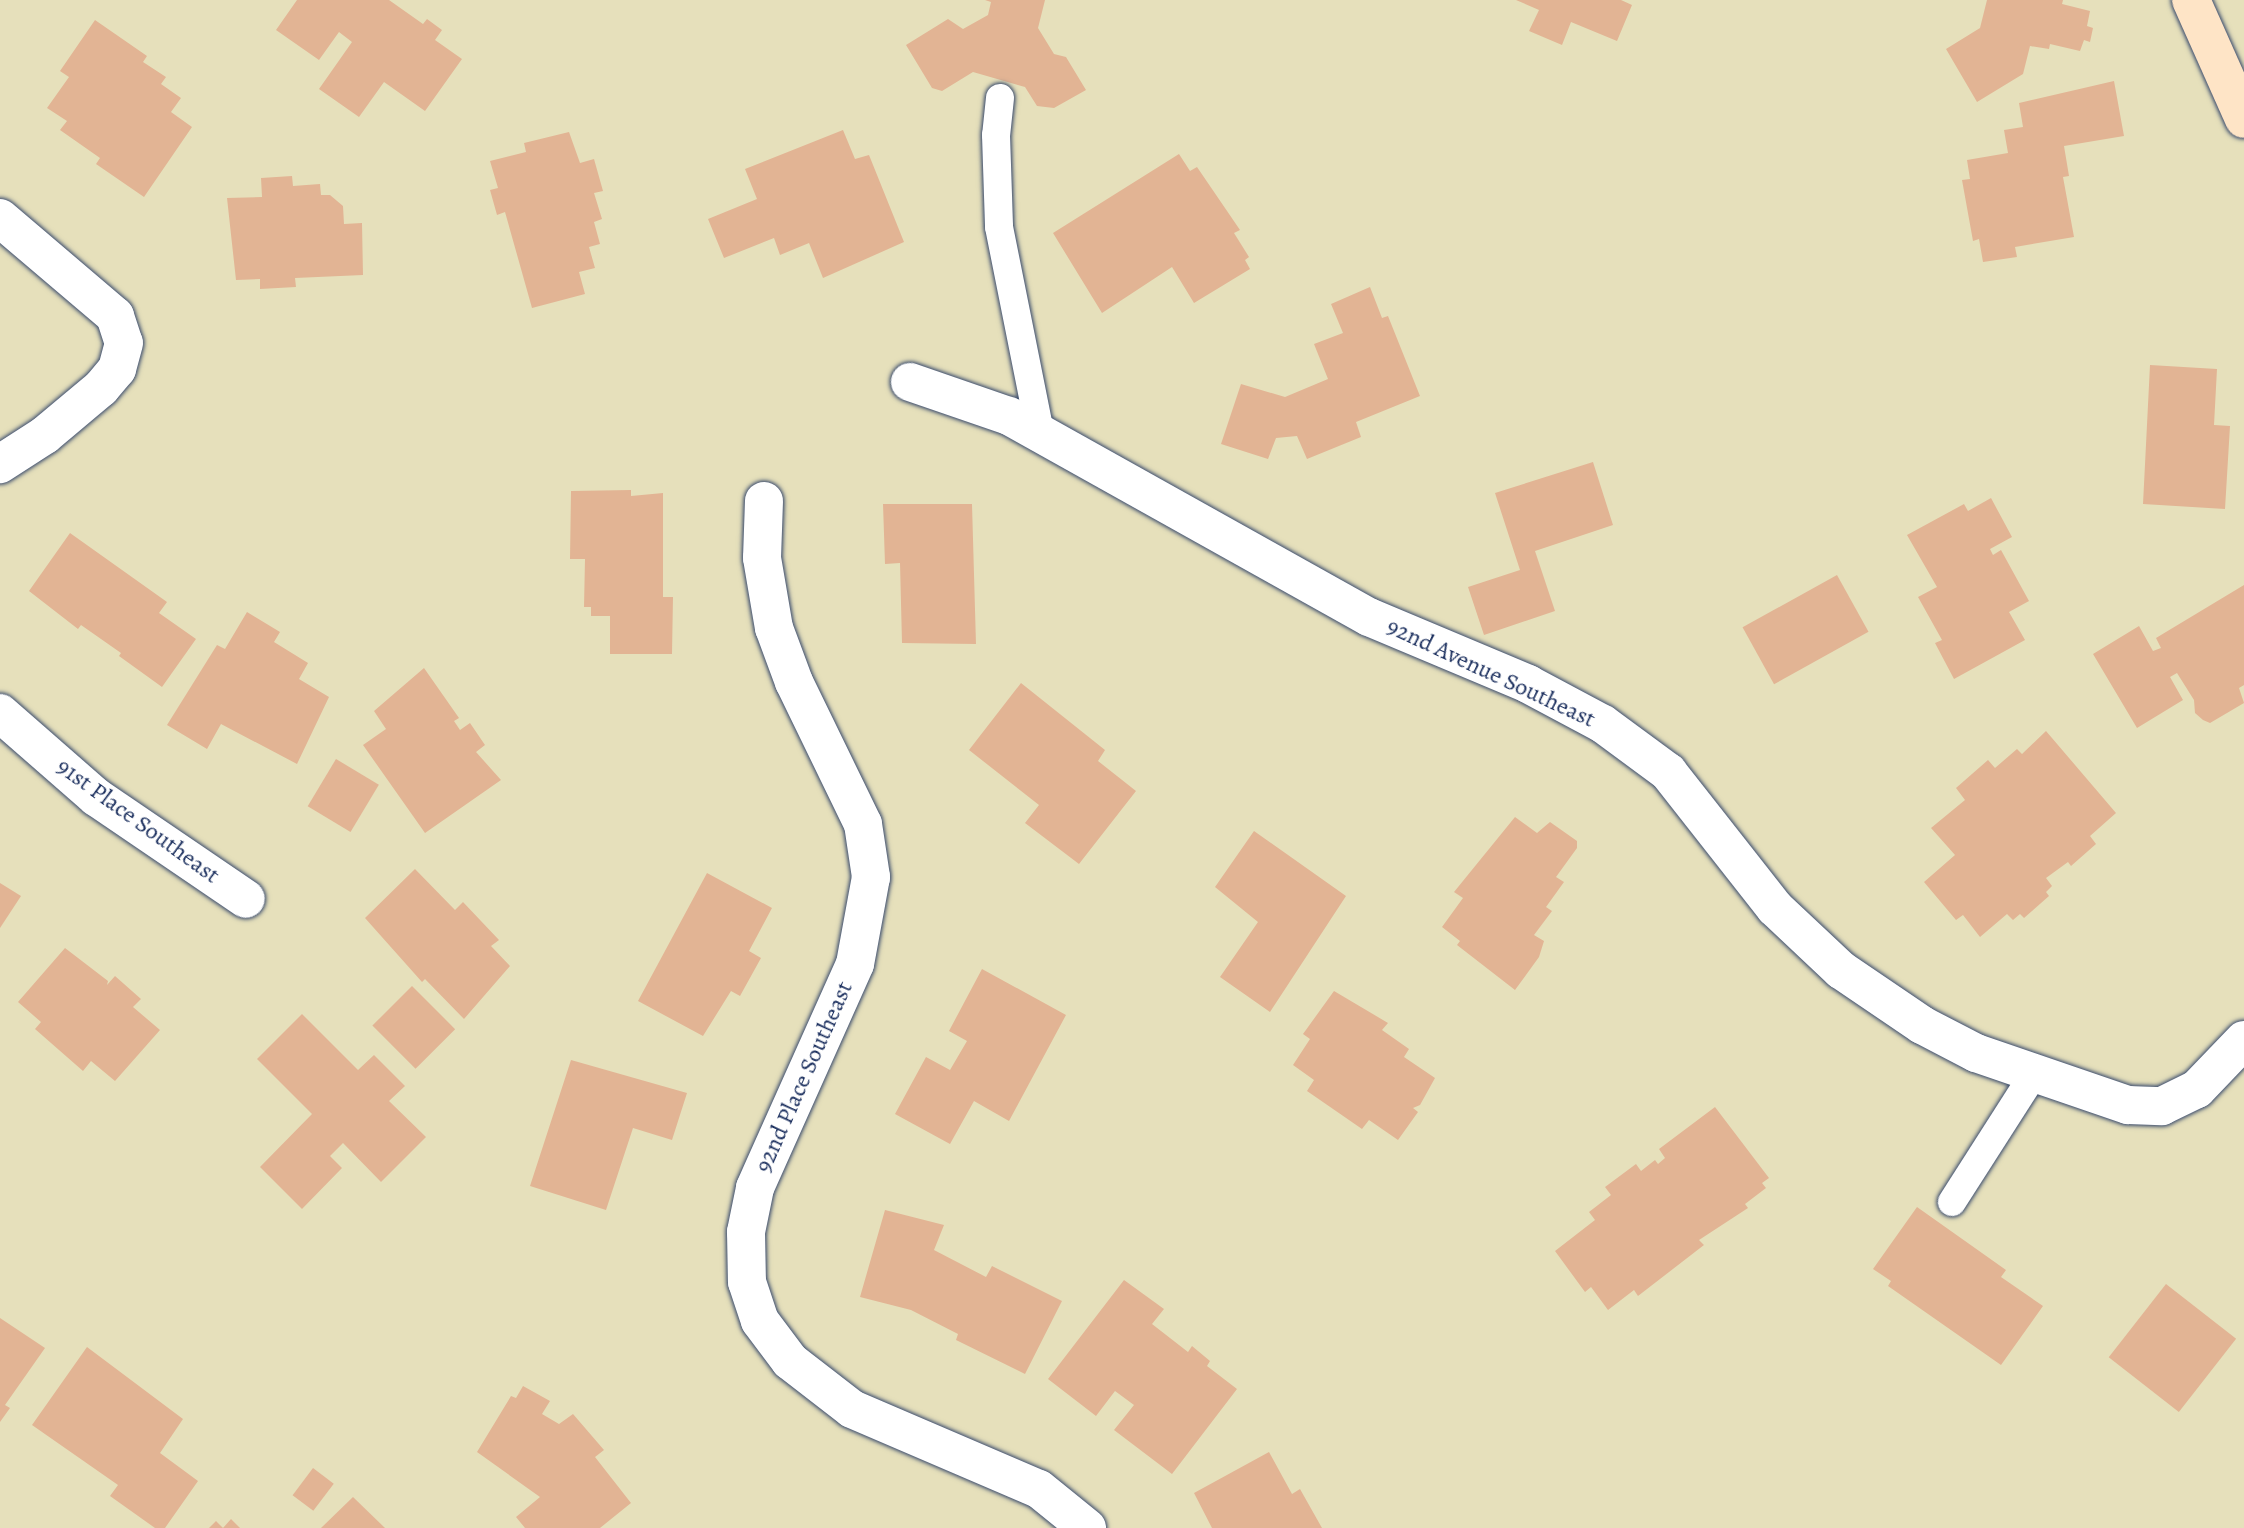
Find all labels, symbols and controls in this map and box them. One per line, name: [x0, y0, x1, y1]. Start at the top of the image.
street label: 92nd Avenue Southeast: [1382, 612, 1600, 734]
street label: 91st Place Southeast: [51, 752, 225, 890]
street label: 92nd Place Southeast: [749, 977, 859, 1177]

